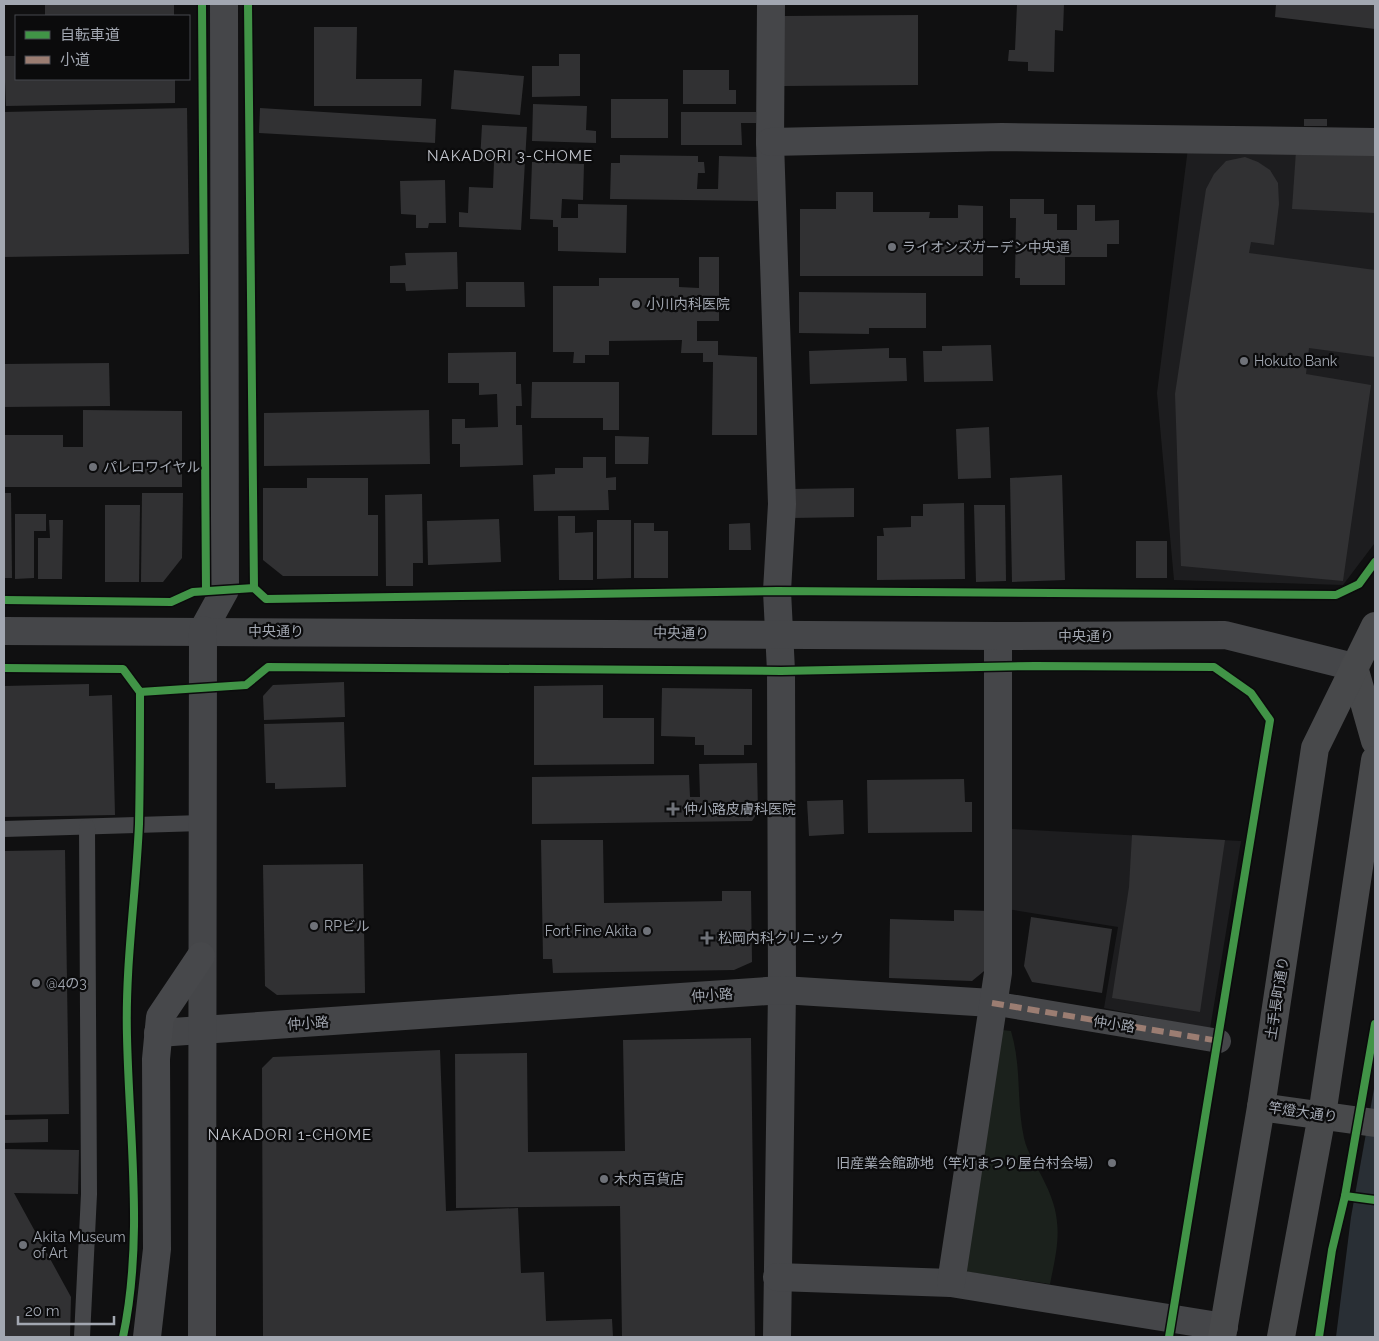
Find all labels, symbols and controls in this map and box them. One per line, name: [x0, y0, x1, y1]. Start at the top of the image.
legend: [15, 15, 190, 80]
text: 自転車道: [60, 26, 120, 44]
text: 小道: [60, 51, 90, 69]
district label: NAKADORI 3-CHOME: [427, 147, 593, 165]
place label: ライオンズガーデン中央通: [902, 239, 1070, 255]
marker: ライオンズガーデン中央通: [886, 241, 898, 253]
place label: 小川内科医院: [646, 296, 730, 312]
marker: 小川内科医院: [630, 298, 642, 310]
place label: Hokuto Bank: [1254, 353, 1338, 369]
marker: Hokuto Bank: [1238, 355, 1250, 367]
place label: パレロワイヤル: [103, 459, 201, 475]
marker: パレロワイヤル: [87, 461, 99, 473]
street label: 中央通り: [248, 623, 304, 639]
street label: 中央通り: [653, 625, 709, 641]
street label: 中央通り: [1058, 628, 1114, 644]
place label: 仲小路皮膚科医院: [684, 801, 796, 817]
marker: 仲小路皮膚科医院: [666, 802, 680, 816]
place label: RPビル: [324, 918, 370, 934]
marker: RPビル: [308, 920, 320, 932]
place label: Fort Fine Akita: [545, 923, 637, 939]
marker: Fort Fine Akita: [641, 925, 653, 937]
place label: 松岡内科クリニック: [718, 930, 844, 946]
marker: 松岡内科クリニック: [700, 931, 714, 945]
street label: 土手長町通り: [1263, 955, 1291, 1041]
place label: @4の3: [46, 975, 87, 991]
marker: @4の3: [30, 977, 42, 989]
street label: 仲小路: [690, 986, 734, 1004]
street label: 仲小路: [1092, 1013, 1136, 1035]
street label: 仲小路: [286, 1014, 330, 1032]
street label: 竿燈大通り: [1267, 1099, 1339, 1125]
district label: NAKADORI 1-CHOME: [208, 1126, 372, 1144]
place label: 旧産業会館跡地（竿灯まつり屋台村会場）: [836, 1155, 1102, 1171]
marker: 旧産業会館跡地（竿灯まつり屋台村会場）: [1106, 1157, 1118, 1169]
place label: 木内百貨店: [614, 1171, 684, 1187]
marker: 木内百貨店: [598, 1173, 610, 1185]
place label: Akita Museum of Art: [33, 1229, 126, 1261]
marker: Akita Museum of Art: [17, 1239, 29, 1251]
scale bar: [18, 1294, 114, 1326]
text: 20 m: [25, 1302, 60, 1320]

